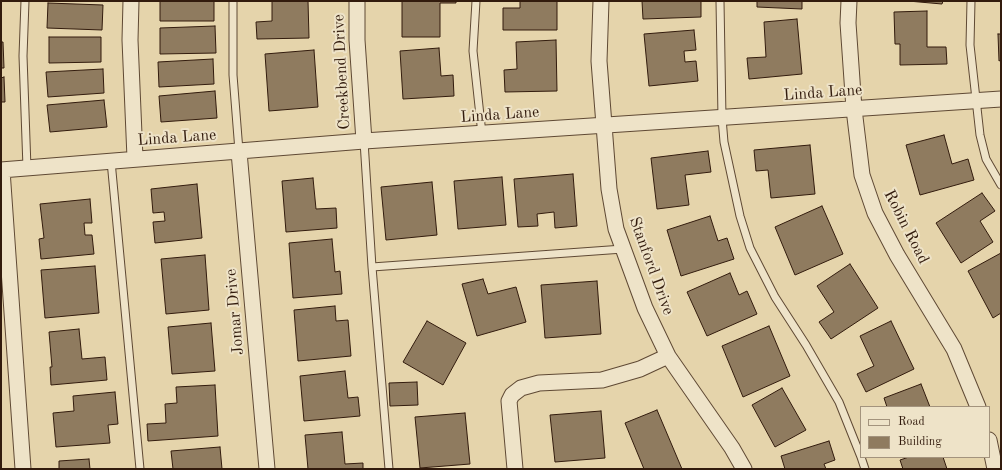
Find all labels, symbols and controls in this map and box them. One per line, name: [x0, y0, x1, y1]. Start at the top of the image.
street label: Creekbend Drive: [329, 14, 355, 130]
street label: Linda Lane: [783, 81, 863, 105]
street label: Linda Lane: [460, 103, 540, 127]
street label: Linda Lane: [137, 126, 217, 150]
street label: Robin Road: [879, 187, 933, 267]
street label: Stanford Drive: [624, 214, 678, 318]
street label: Jomar Drive: [222, 268, 248, 356]
legend: [860, 406, 990, 458]
text: Road: [898, 416, 925, 428]
text: Building: [898, 436, 942, 448]

